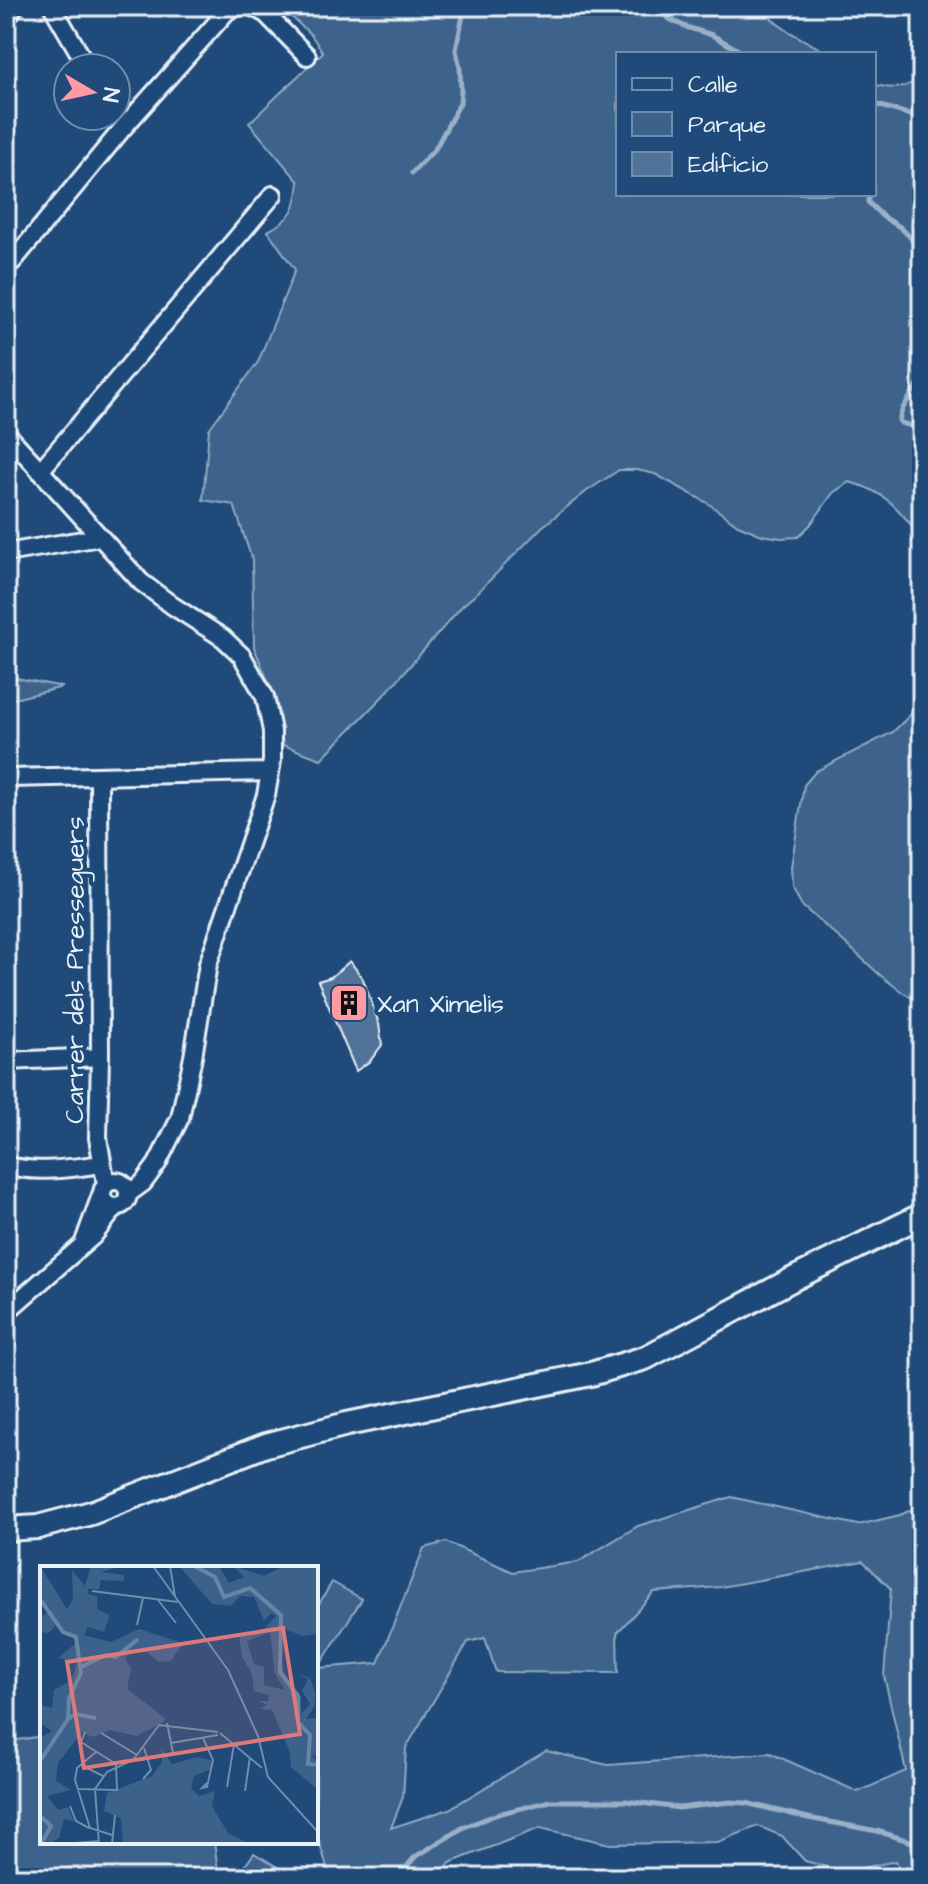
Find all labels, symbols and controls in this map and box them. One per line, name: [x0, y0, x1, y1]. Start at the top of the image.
north arrow: [52, 52, 132, 132]
legend: [616, 52, 876, 196]
text: Calle: [688, 68, 738, 102]
text: N: [94, 86, 127, 104]
text: Parque: [688, 108, 766, 142]
text: Edificio: [688, 148, 769, 182]
street label: Carrer dels Presseguers: [57, 816, 95, 1124]
building icon: Xan Ximelis: [328, 982, 370, 1024]
place label: Xan Ximelis: [377, 986, 504, 1022]
inset map: [40, 1566, 318, 1844]

